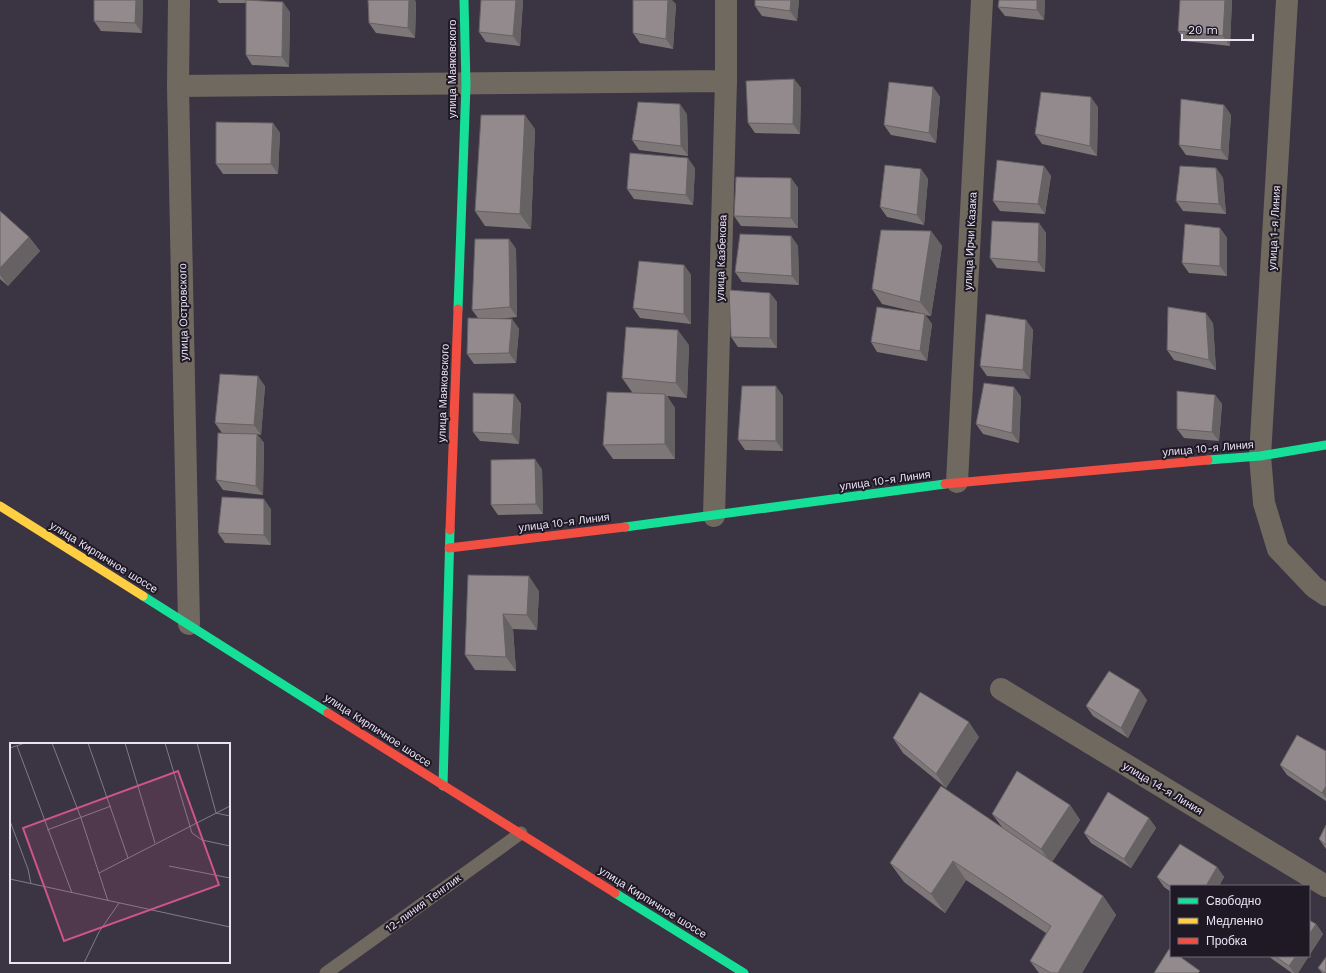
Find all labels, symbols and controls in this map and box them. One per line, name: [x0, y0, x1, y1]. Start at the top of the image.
scale bar: [1182, 16, 1253, 42]
street label: улица Маяковского: [446, 20, 459, 118]
text: 20 m: [1188, 23, 1218, 37]
street label: улица 1-я Линия: [1266, 185, 1283, 271]
street label: улица Ирчи Казака: [961, 191, 980, 290]
street label: улица Казбекова: [713, 214, 730, 301]
street label: улица Островского: [176, 263, 191, 361]
street label: улица Маяковского: [435, 344, 452, 443]
street label: улица 10-я Линия: [1162, 438, 1254, 459]
street label: улица 10-я Линия: [839, 468, 931, 493]
street label: улица 10-я Линия: [518, 510, 610, 535]
street label: улица Кирпичное шоссе: [47, 519, 160, 596]
street label: улица Кирпичное шоссе: [322, 691, 434, 770]
inset map: [10, 743, 230, 963]
street label: улица 14-я Линия: [1120, 759, 1205, 818]
street label: улица Кирпичное шоссе: [596, 864, 709, 941]
street label: 12-линия Тенглик: [383, 872, 464, 935]
legend: [1170, 885, 1310, 957]
text: Свободно: [1206, 894, 1261, 908]
text: Медленно: [1206, 914, 1263, 928]
text: Пробка: [1206, 934, 1247, 948]

